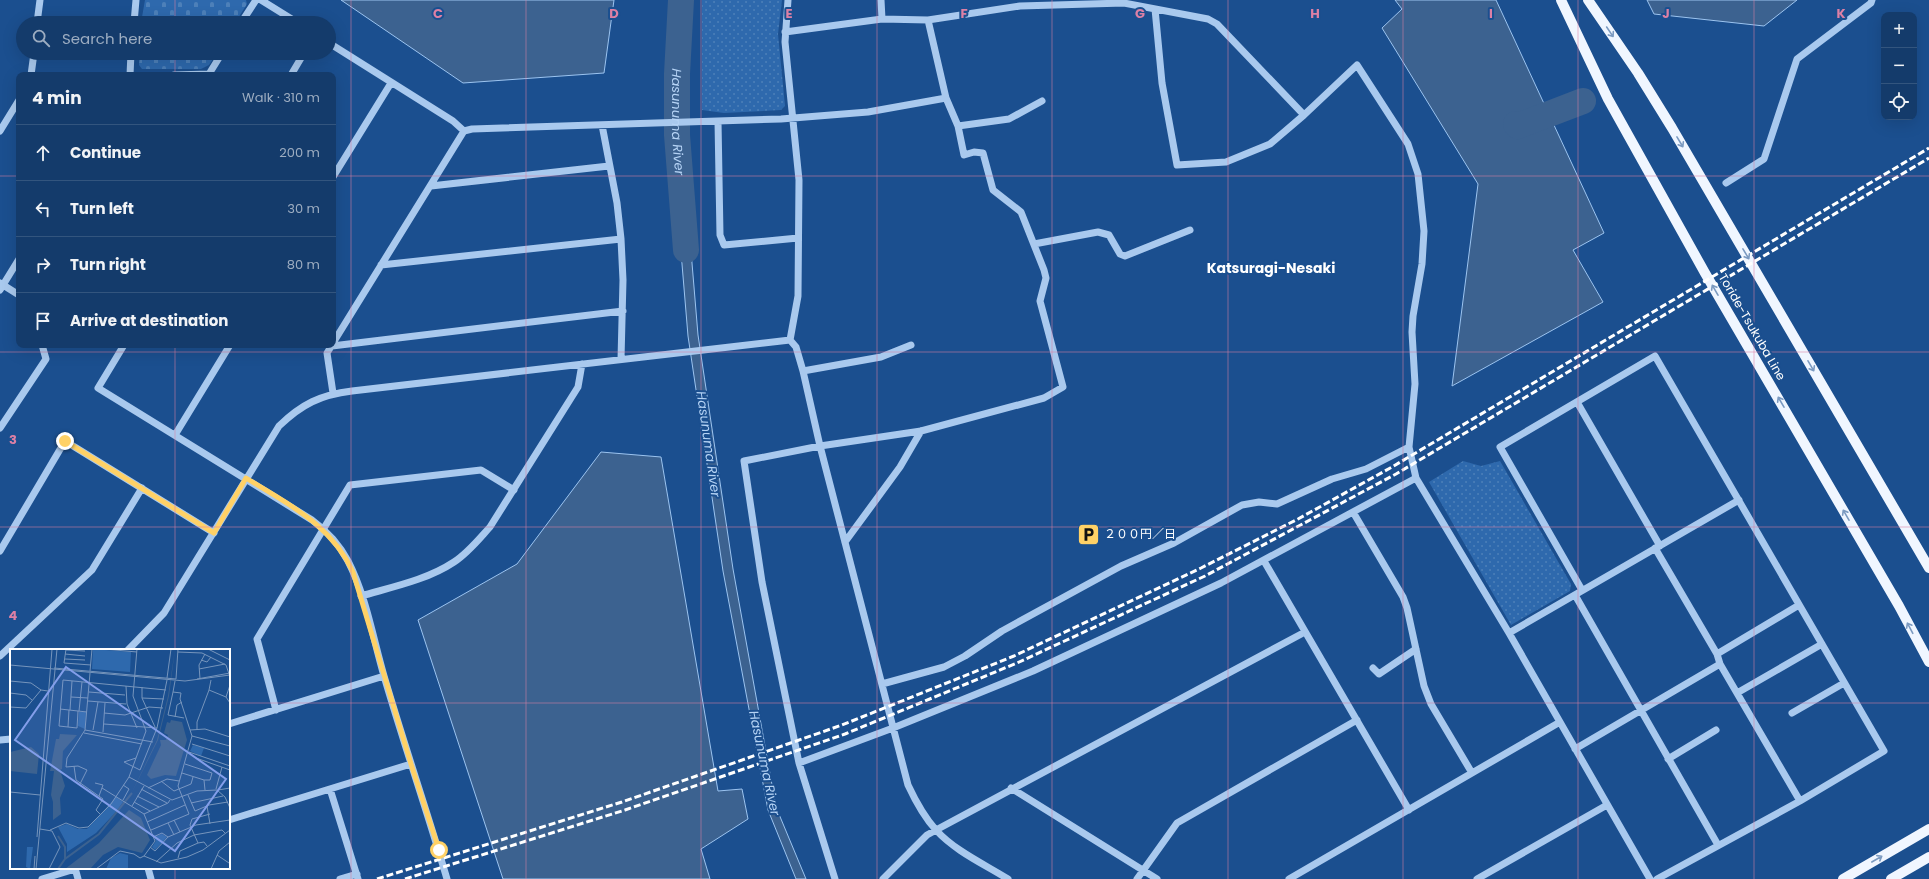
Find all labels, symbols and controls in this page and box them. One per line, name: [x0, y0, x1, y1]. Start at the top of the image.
text: C: [433, 4, 443, 23]
text: D: [609, 4, 619, 23]
text: E: [785, 4, 793, 23]
text: F: [960, 4, 968, 23]
text: G: [1135, 4, 1145, 23]
text: H: [1310, 4, 1320, 23]
text: I: [1489, 4, 1493, 23]
text: J: [1662, 4, 1670, 23]
text: K: [1836, 4, 1846, 23]
map controls: [1881, 12, 1917, 120]
button: +: [1881, 12, 1917, 48]
search box: [16, 16, 336, 60]
one-way arrow: [1606, 26, 1614, 37]
icon: search: [30, 27, 52, 49]
text: Search here: [62, 28, 152, 49]
button: −: [1881, 48, 1917, 84]
water label: Hasunuma River: [667, 68, 689, 177]
button: locate: [1881, 84, 1917, 120]
text: 4 min: [32, 86, 82, 110]
text: Walk · 310 m: [242, 88, 320, 107]
one-way arrow: [1676, 136, 1684, 148]
icon: ahead: [32, 142, 54, 164]
text: Continue: [70, 142, 141, 163]
text: 200 m: [279, 143, 320, 162]
icon: left: [32, 198, 54, 220]
text: Turn left: [70, 198, 134, 219]
text: 30 m: [287, 199, 320, 218]
one-way arrow: [1742, 248, 1750, 260]
icon: right: [32, 254, 54, 276]
text: Turn right: [70, 254, 146, 275]
text: 80 m: [287, 255, 320, 274]
district label: Katsuragi-Nesaki: [1207, 258, 1335, 278]
street label: Toride-Tsukuba Line: [1715, 270, 1790, 383]
one-way arrow: [1711, 284, 1719, 296]
icon: arrive: [32, 310, 54, 332]
text: Arrive at destination: [70, 310, 228, 331]
one-way arrow: [1807, 360, 1815, 372]
water label: Hasunuma River: [692, 390, 726, 499]
one-way arrow: [1776, 396, 1784, 408]
text: 3: [9, 430, 17, 449]
route end: [56, 432, 74, 450]
one-way arrow: [1841, 509, 1849, 521]
parking icon: ２００円／日: [1075, 521, 1101, 547]
place label: ２００円／日: [1104, 525, 1176, 542]
text: 4: [9, 606, 18, 625]
one-way arrow: [1906, 622, 1914, 634]
inset map: [10, 649, 230, 869]
water label: Hasunuma River: [744, 709, 785, 818]
route start: [430, 841, 448, 859]
one-way arrow: [1871, 855, 1883, 863]

